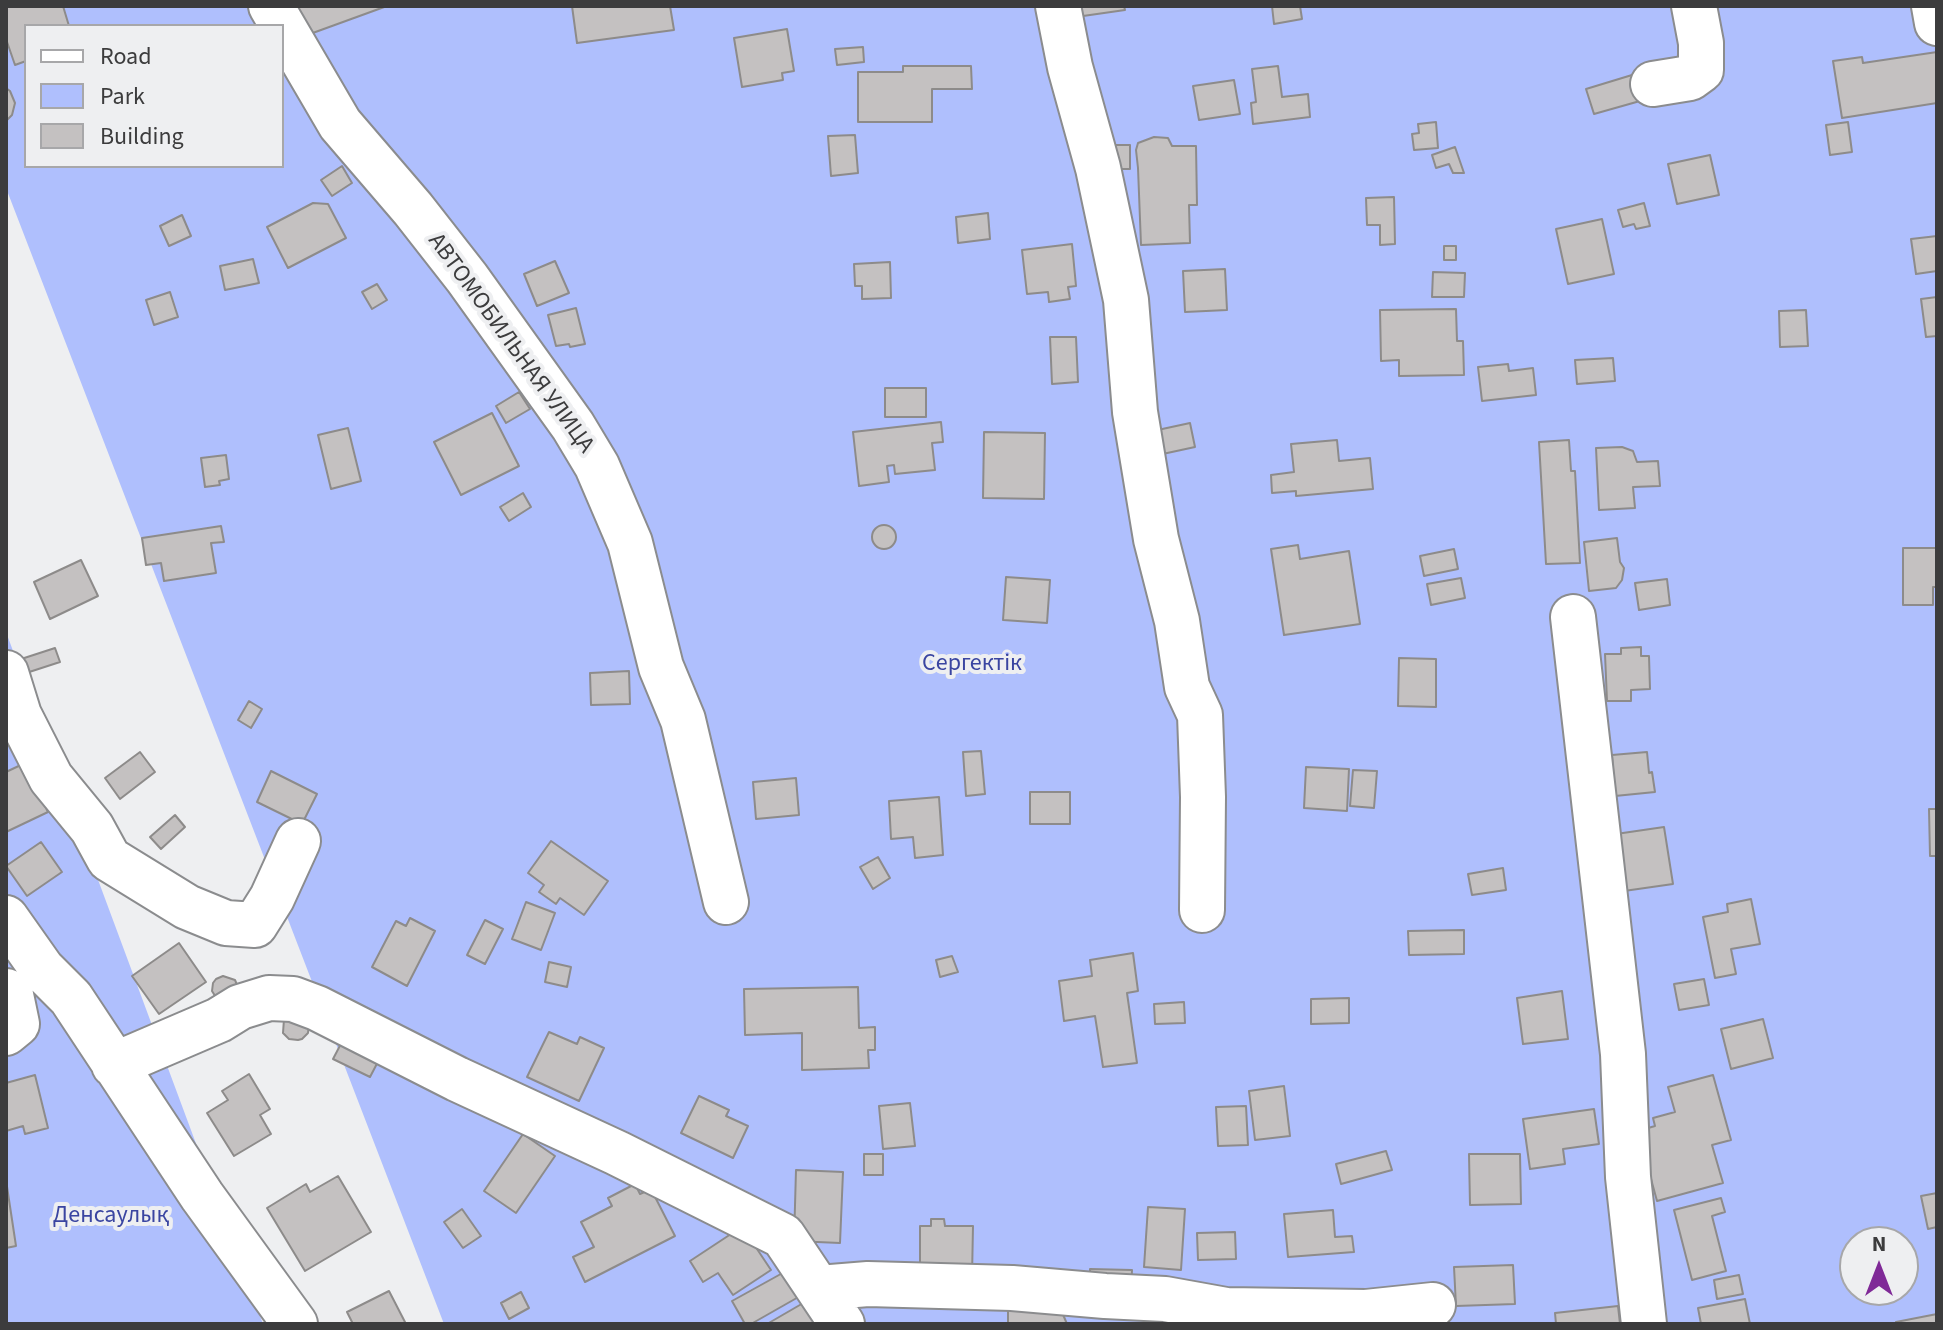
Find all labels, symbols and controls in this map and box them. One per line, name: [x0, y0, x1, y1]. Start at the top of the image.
legend: [24, 24, 284, 168]
text: Road: [100, 39, 152, 74]
text: Park: [100, 79, 145, 114]
text: Building: [100, 119, 184, 154]
street label: АВТОМОБИЛЬНАЯ УЛИЦА: [421, 228, 599, 460]
park label: Сергектік: [922, 651, 1022, 679]
park label: Денсаулық: [53, 1203, 169, 1231]
north arrow: [1839, 1226, 1919, 1306]
text: N: [1872, 1228, 1886, 1260]

